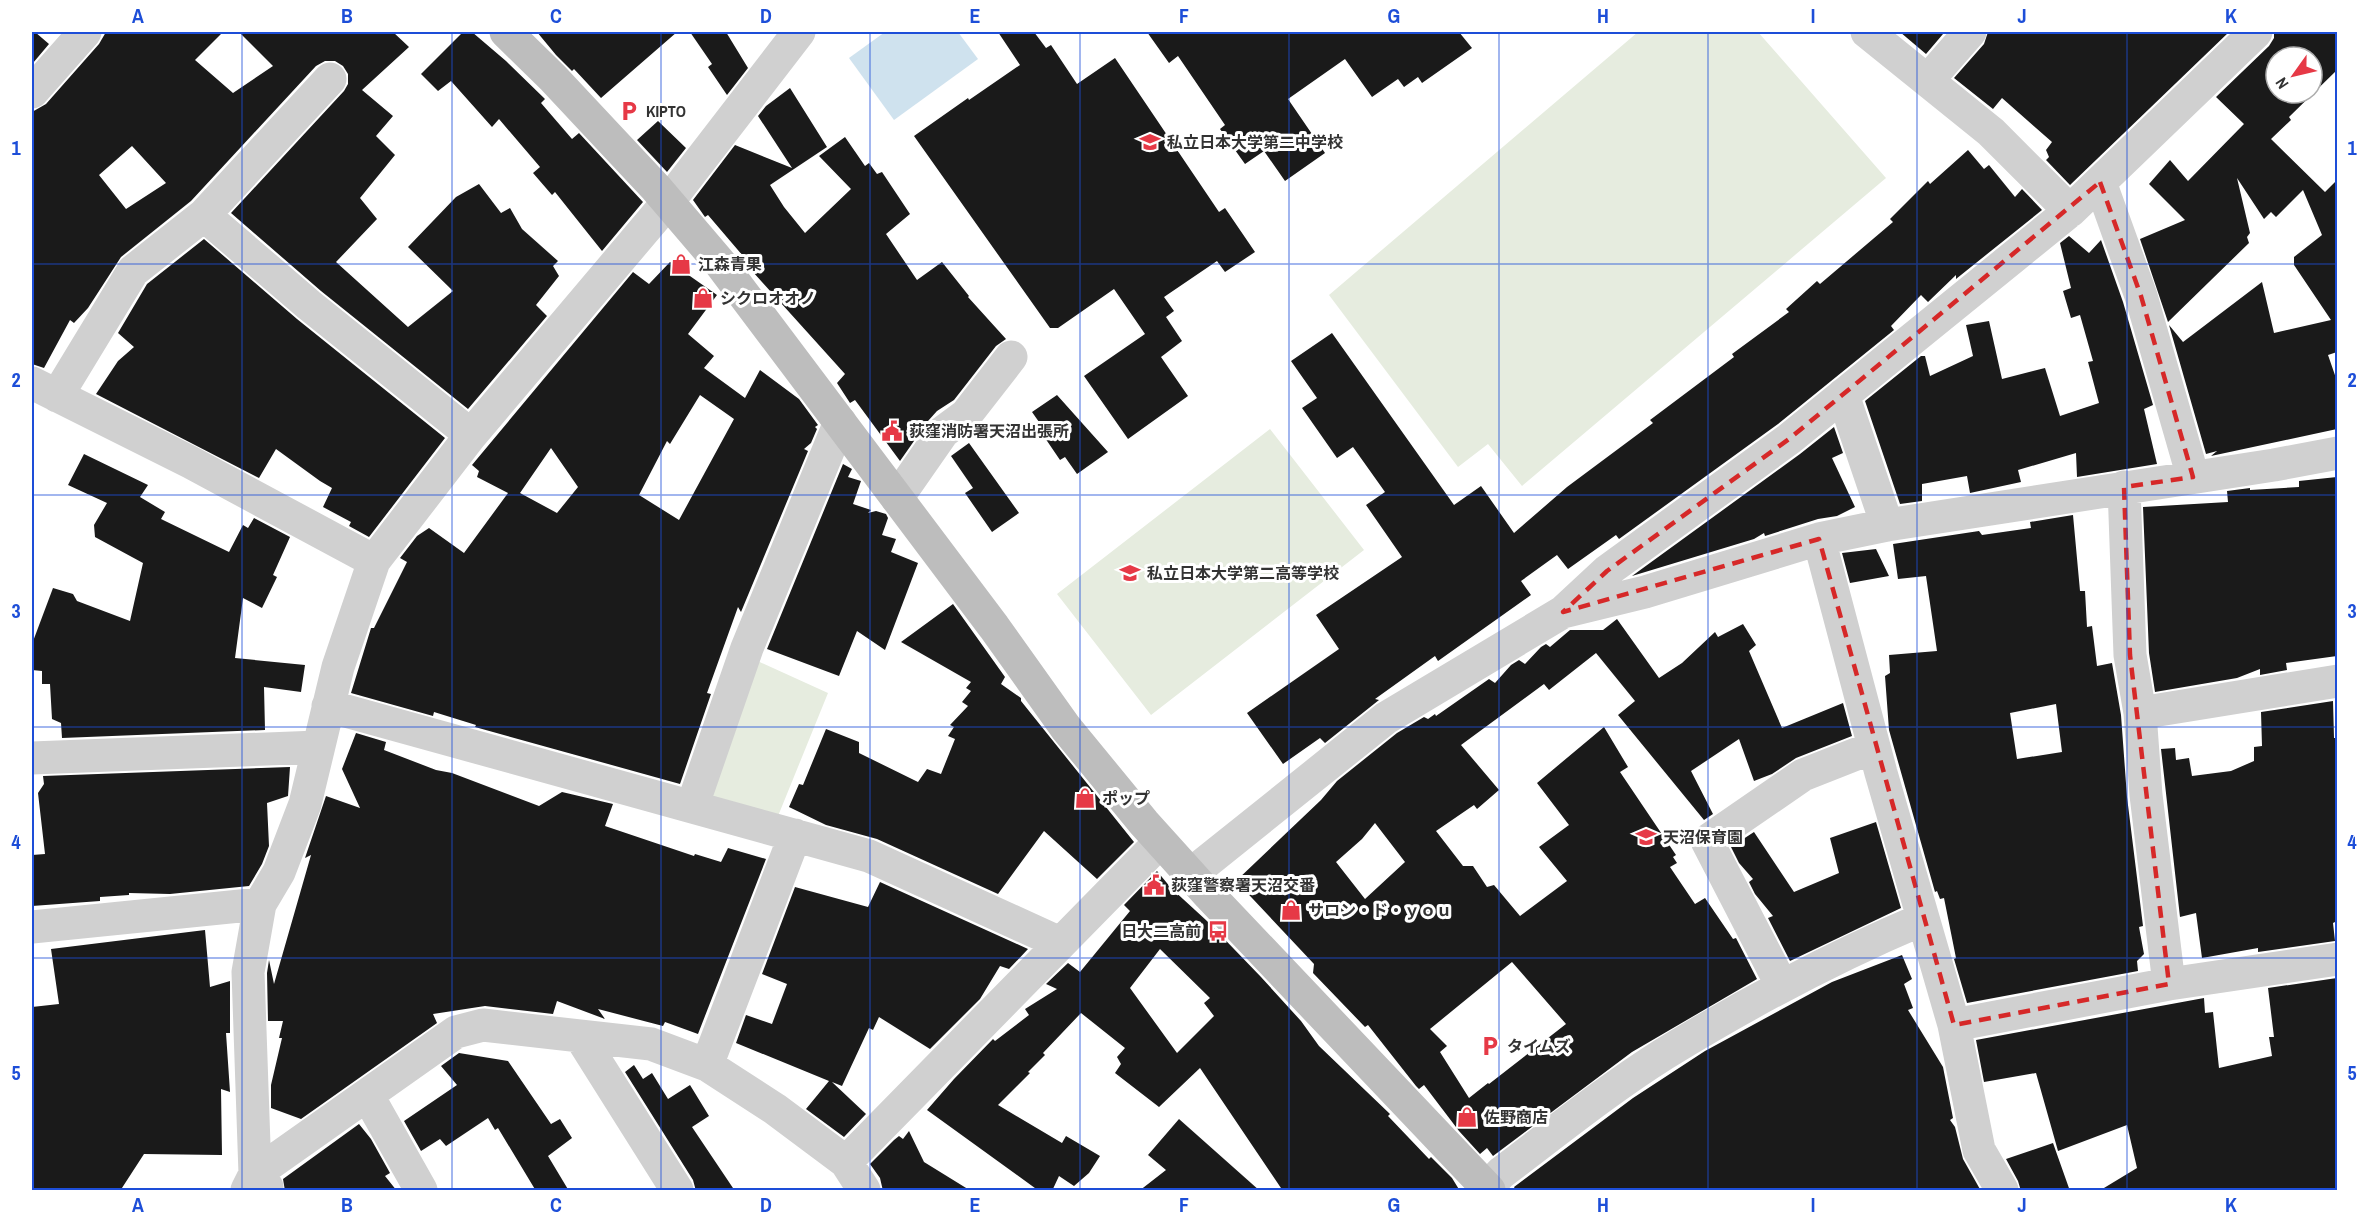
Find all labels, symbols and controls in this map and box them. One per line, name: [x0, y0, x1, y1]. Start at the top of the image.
text: A: [132, 2, 144, 29]
text: B: [341, 2, 353, 29]
text: C: [550, 2, 562, 29]
text: D: [760, 2, 772, 29]
text: E: [970, 2, 981, 29]
text: F: [1179, 2, 1189, 29]
text: G: [1388, 2, 1400, 29]
text: H: [1597, 2, 1609, 29]
text: I: [1811, 2, 1815, 29]
text: J: [2017, 2, 2027, 29]
text: K: [2225, 2, 2237, 29]
north arrow: [2264, 45, 2324, 105]
text: N: [2270, 73, 2293, 93]
parking icon: KIPTO: [617, 99, 641, 123]
place label: KIPTO: [646, 100, 686, 122]
school or university icon: 私立日本大学第二中学校: [1138, 130, 1162, 154]
place label: 私立日本大学第二中学校: [1167, 131, 1343, 153]
text: 1: [11, 134, 21, 161]
text: 1: [2347, 134, 2357, 161]
shop icon: 江森青果: [669, 252, 693, 276]
place label: 江森青果: [698, 253, 762, 275]
shop icon: シクロオオノ: [691, 286, 715, 310]
place label: シクロオオノ: [720, 287, 816, 309]
text: 2: [11, 366, 21, 393]
text: 2: [2347, 366, 2357, 393]
public building icon: 荻窪消防署天沼出張所: [880, 419, 904, 443]
place label: 荻窪消防署天沼出張所: [909, 420, 1069, 442]
school or university icon: 私立日本大学第二高等学校: [1118, 561, 1142, 585]
place label: 私立日本大学第二高等学校: [1147, 562, 1339, 584]
text: 3: [11, 597, 21, 624]
text: 3: [2347, 597, 2357, 624]
shop icon: ポップ: [1073, 786, 1097, 810]
place label: ポップ: [1102, 787, 1150, 809]
school or university icon: 天沼保育園: [1634, 825, 1658, 849]
place label: 天沼保育園: [1663, 826, 1743, 848]
text: 4: [11, 828, 21, 855]
text: 4: [2347, 828, 2357, 855]
public building icon: 荻窪警察署天沼交番: [1142, 873, 1166, 897]
place label: 荻窪警察署天沼交番: [1171, 874, 1315, 896]
shop icon: サロン・ド・ｙｏｕ: [1279, 898, 1303, 922]
place label: サロン・ド・ｙｏｕ: [1308, 899, 1452, 921]
bus stop icon: 日大二高前: [1206, 919, 1230, 943]
place label: 日大二高前: [1121, 920, 1201, 942]
parking icon: タイムズ: [1478, 1034, 1502, 1058]
place label: タイムズ: [1507, 1035, 1571, 1057]
text: 5: [11, 1059, 21, 1086]
text: 5: [2347, 1059, 2357, 1086]
shop icon: 佐野商店: [1455, 1105, 1479, 1129]
place label: 佐野商店: [1483, 1106, 1548, 1128]
text: A: [132, 1191, 144, 1218]
text: B: [341, 1191, 353, 1218]
text: C: [550, 1191, 562, 1218]
text: D: [760, 1191, 772, 1218]
text: E: [970, 1191, 981, 1218]
text: F: [1179, 1191, 1189, 1218]
text: G: [1388, 1191, 1400, 1218]
text: H: [1597, 1191, 1609, 1218]
text: I: [1811, 1191, 1815, 1218]
text: J: [2017, 1191, 2027, 1218]
text: K: [2225, 1191, 2237, 1218]

